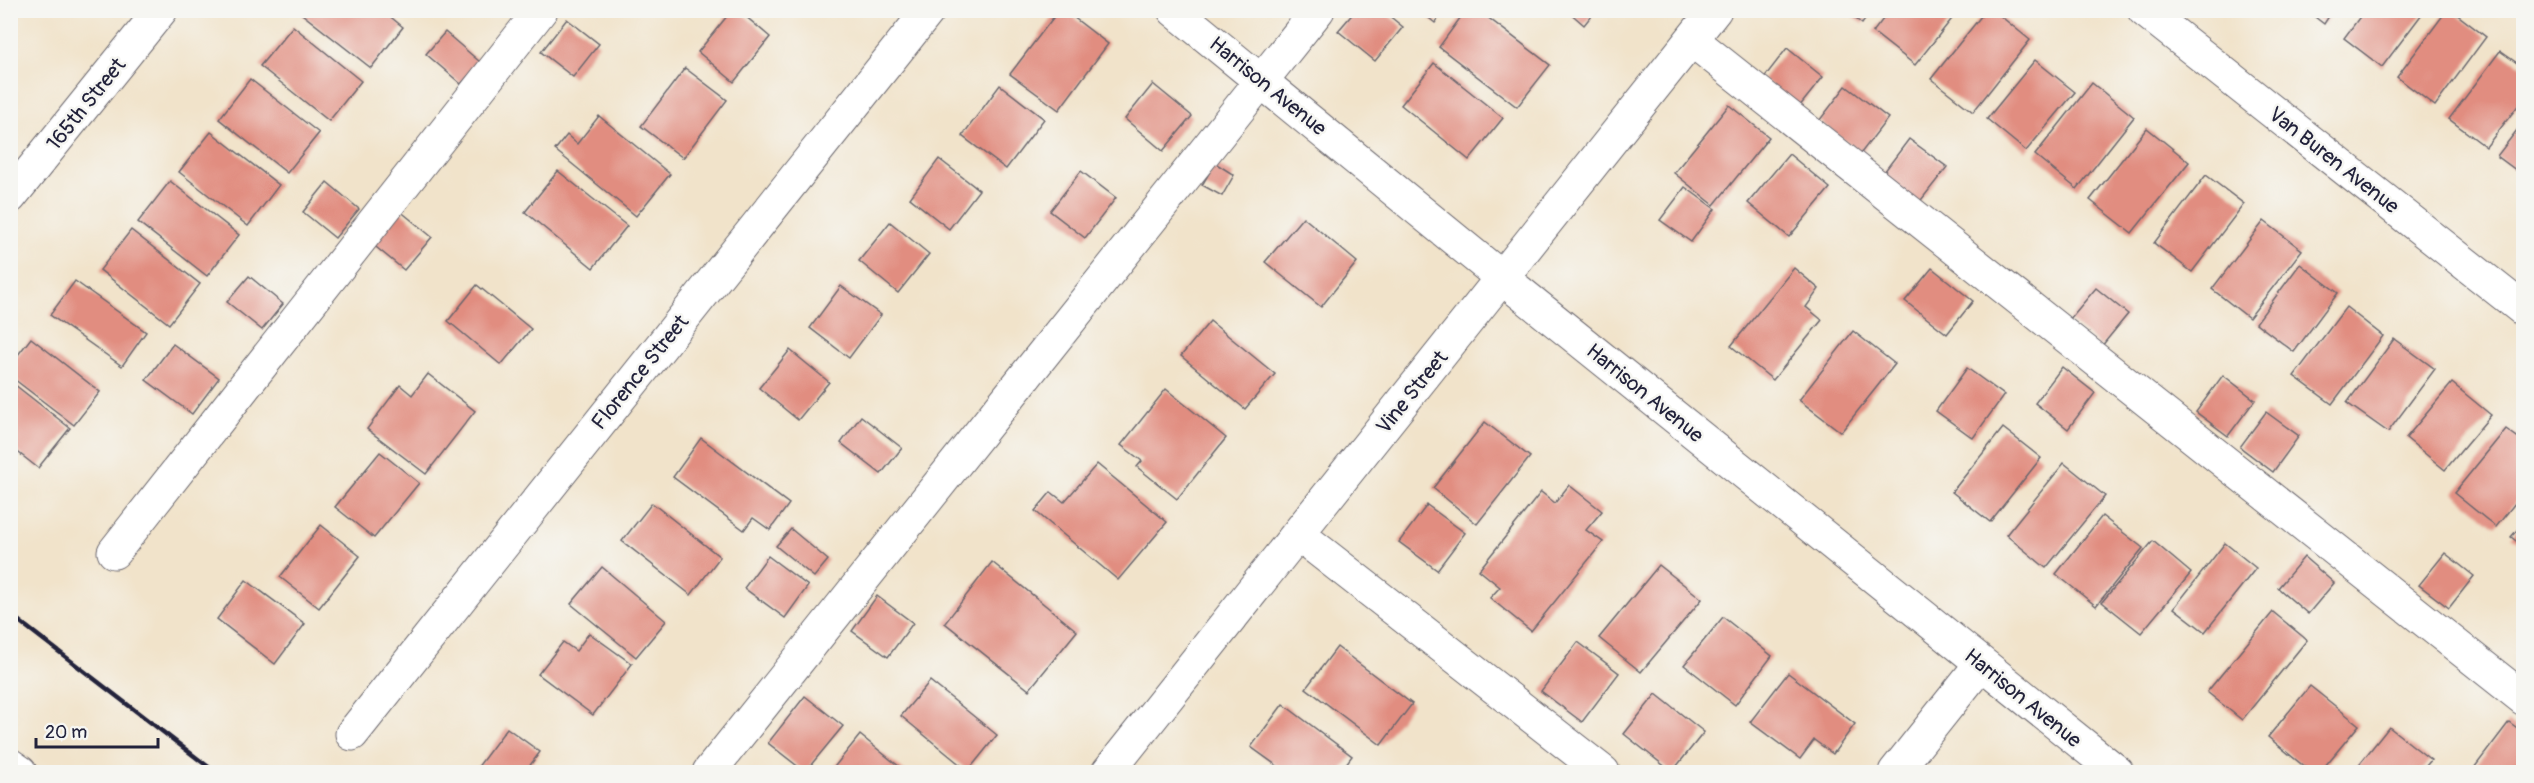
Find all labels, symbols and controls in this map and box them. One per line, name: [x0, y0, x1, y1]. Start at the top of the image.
street label: Harrison Avenue: [1204, 31, 1332, 142]
street label: 165th Street: [41, 52, 132, 156]
street label: Van Buren Avenue: [2263, 101, 2405, 220]
street label: Florence Street: [586, 309, 695, 435]
street label: Harrison Avenue: [1581, 338, 1709, 449]
street label: Vine Street: [1370, 345, 1455, 440]
street label: Harrison Avenue: [1959, 643, 2087, 754]
scale bar: [36, 711, 158, 749]
text: 20 m: [45, 721, 87, 744]

